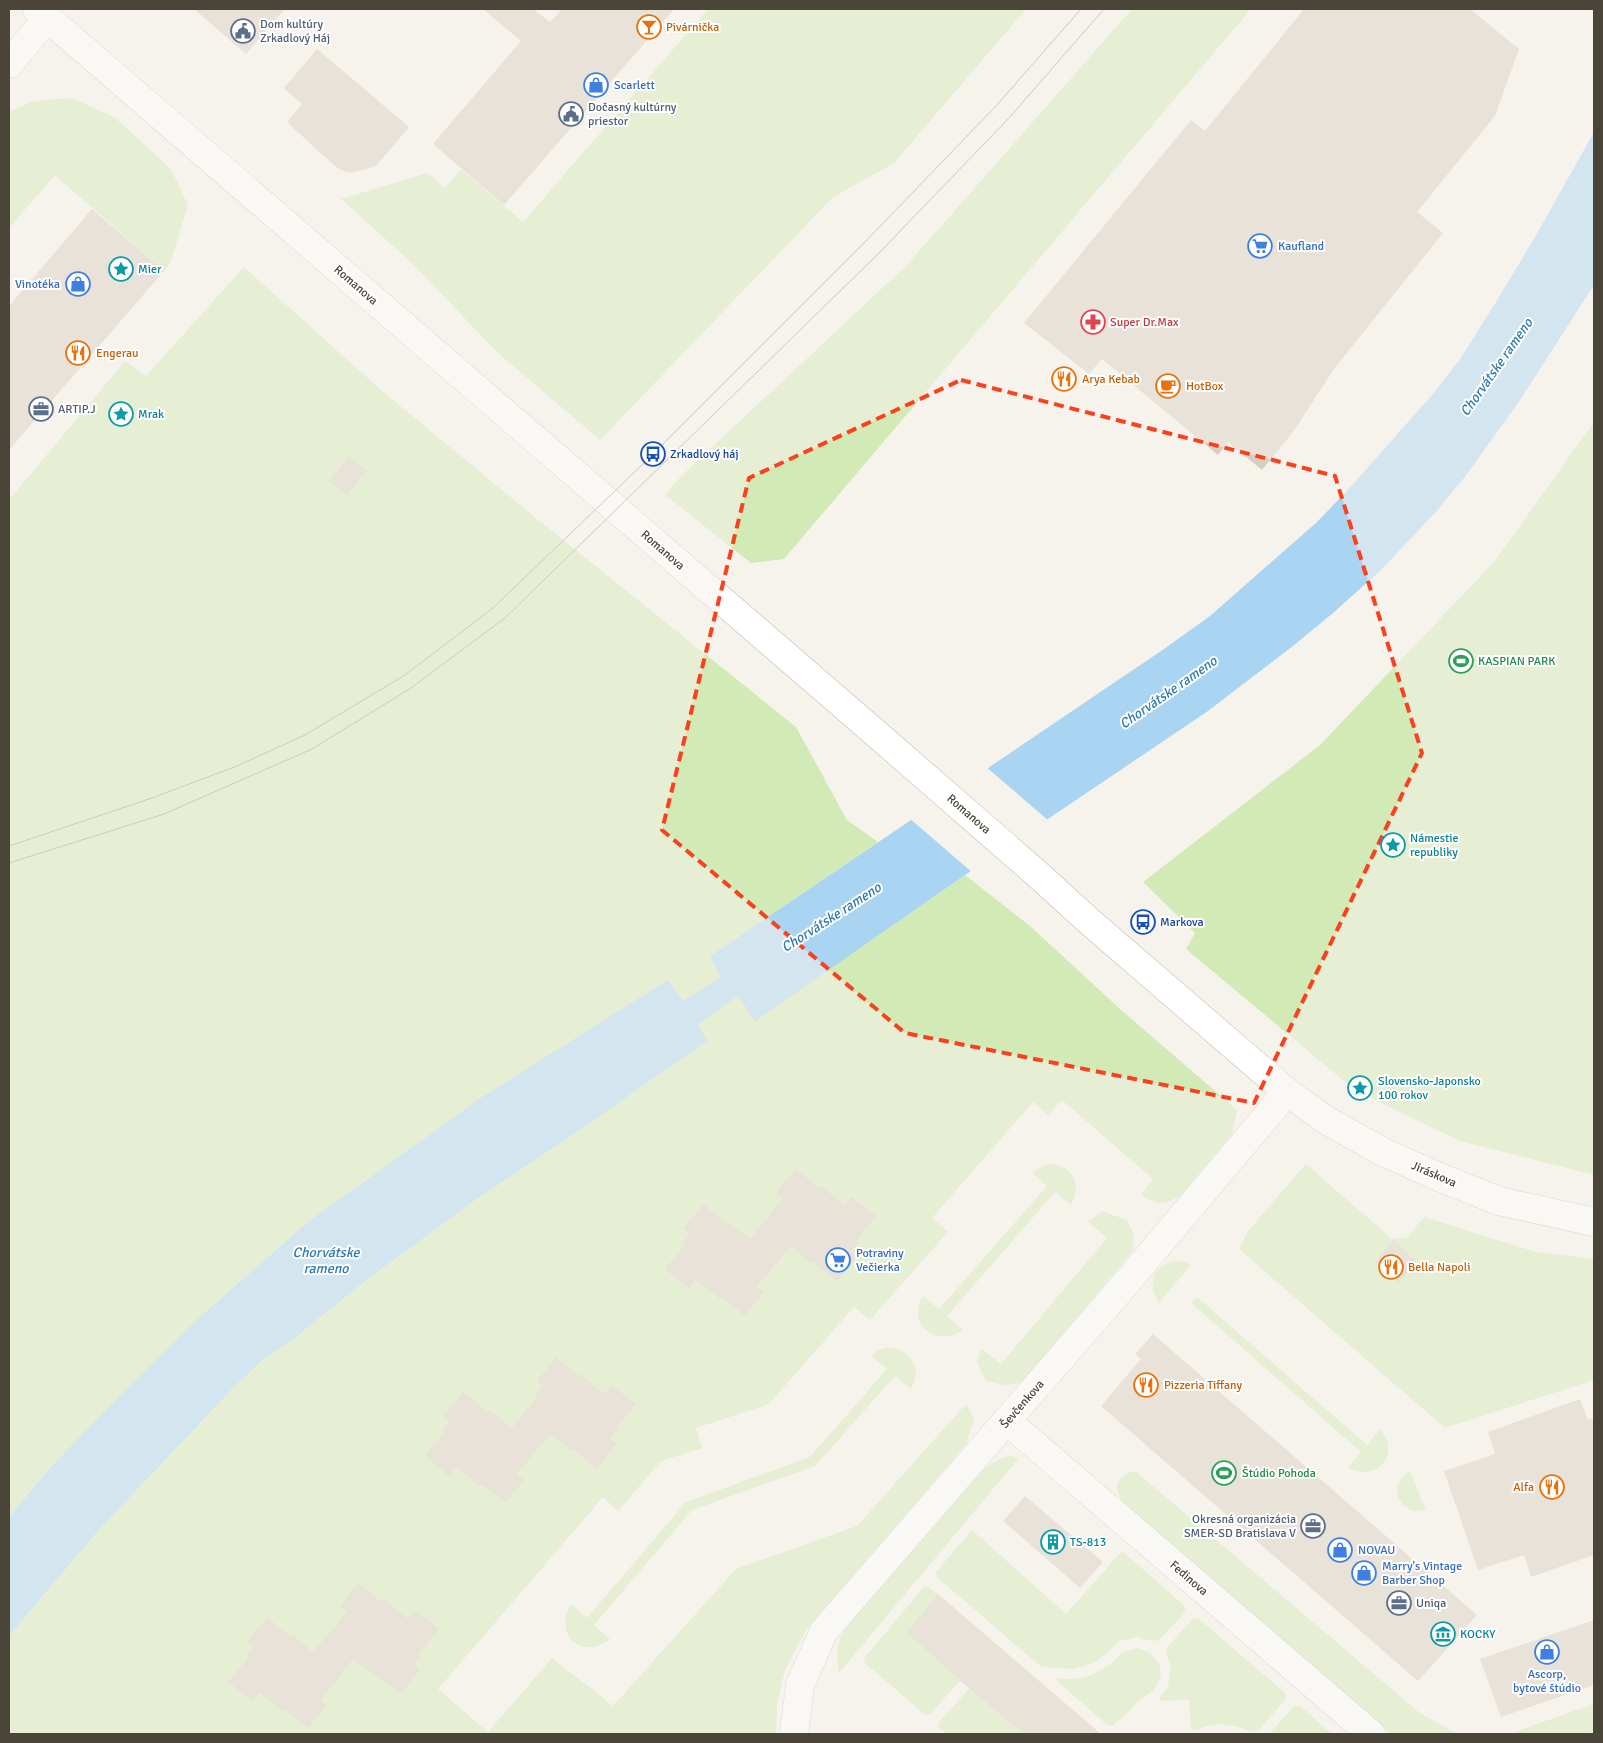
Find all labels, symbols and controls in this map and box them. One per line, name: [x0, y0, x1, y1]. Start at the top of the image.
bar icon: Pivárnička: [636, 14, 662, 40]
place label: Dom kultúry Zrkadlový Háj: [260, 17, 330, 46]
public building icon: Dom kultúry Zrkadlový Háj: [230, 18, 256, 44]
place label: Pivárnička: [666, 20, 719, 35]
shop icon: Scarlett: [583, 72, 609, 98]
place label: Scarlett: [614, 78, 655, 93]
place label: Dočasný kultúrny priestor: [588, 100, 677, 129]
public building icon: Dočasný kultúrny priestor: [558, 101, 584, 127]
supermarket icon: Kaufland: [1247, 233, 1273, 259]
place label: Kaufland: [1278, 239, 1324, 254]
place icon: Mier: [108, 256, 134, 282]
place label: Mier: [138, 262, 162, 277]
street label: Romanova: [331, 262, 381, 308]
shop icon: Vinotéka: [65, 271, 91, 297]
place label: Vinotéka: [15, 277, 60, 292]
pharmacy icon: Super Dr.Max: [1080, 309, 1106, 335]
place label: Super Dr.Max: [1110, 315, 1179, 330]
water label: Chorvátske rameno: [1456, 315, 1537, 419]
restaurant icon: Engerau: [65, 340, 91, 366]
place label: Engerau: [96, 346, 139, 361]
restaurant icon: Arya Kebab: [1051, 366, 1077, 392]
place label: Arya Kebab: [1082, 372, 1140, 387]
cafe icon: HotBox: [1155, 373, 1181, 399]
place label: HotBox: [1186, 379, 1224, 394]
office icon: ARTIP.J: [28, 396, 54, 422]
place icon: Mrak: [108, 401, 134, 427]
place label: ARTIP.J: [58, 402, 96, 417]
place label: Mrak: [138, 407, 164, 422]
bus stop icon: Zrkadlový háj: [640, 441, 666, 467]
place label: Zrkadlový háj: [670, 447, 739, 462]
street label: Romanova: [638, 527, 688, 573]
sports icon: KASPIAN PARK: [1448, 648, 1474, 674]
water label: Chorvátske rameno: [1116, 652, 1221, 732]
place label: KASPIAN PARK: [1478, 654, 1555, 669]
street label: Romanova: [944, 791, 994, 837]
place label: Námestie republiky: [1410, 831, 1459, 860]
place icon: Námestie republiky: [1380, 832, 1406, 858]
water label: Chorvátske rameno: [778, 879, 885, 956]
bus stop icon: Markova: [1130, 909, 1156, 935]
place label: Markova: [1160, 915, 1204, 930]
place label: Slovensko-Japonsko 100 rokov: [1378, 1074, 1481, 1103]
place icon: Slovensko-Japonsko 100 rokov: [1347, 1075, 1373, 1101]
street label: Jiráskova: [1409, 1158, 1459, 1191]
water label: Chorvátske rameno: [293, 1244, 360, 1277]
place label: Potraviny Večierka: [856, 1246, 904, 1275]
supermarket icon: Potraviny Večierka: [825, 1247, 851, 1273]
restaurant icon: Bella Napoli: [1378, 1254, 1404, 1280]
place label: Bella Napoli: [1408, 1260, 1470, 1275]
restaurant icon: Pizzeria Tiffany: [1133, 1372, 1159, 1398]
street label: Ševčenkova: [997, 1377, 1048, 1432]
place label: Pizzeria Tiffany: [1164, 1378, 1242, 1393]
sports icon: Štúdio Pohoda: [1211, 1460, 1237, 1486]
place label: Štúdio Pohoda: [1242, 1466, 1316, 1481]
restaurant icon: Alfa: [1539, 1474, 1565, 1500]
place label: Alfa: [1513, 1480, 1534, 1495]
place label: Okresná organizácia SMER-SD Bratislava V: [1184, 1512, 1296, 1541]
office icon: Okresná organizácia SMER-SD Bratislava V: [1300, 1513, 1326, 1539]
building icon: TS-813: [1040, 1529, 1066, 1555]
place label: TS-813: [1070, 1535, 1106, 1550]
shop icon: NOVAU: [1327, 1537, 1353, 1563]
place label: NOVAU: [1358, 1543, 1395, 1558]
street label: Fedinova: [1167, 1558, 1211, 1599]
place label: Marry's Vintage Barber Shop: [1382, 1559, 1462, 1588]
shop icon: Marry's Vintage Barber Shop: [1351, 1560, 1377, 1586]
office icon: Uniqa: [1386, 1590, 1412, 1616]
place label: Uniqa: [1416, 1596, 1446, 1611]
museum icon: KOCKY: [1430, 1621, 1456, 1647]
place label: KOCKY: [1460, 1627, 1495, 1642]
shop icon: Ascorp, bytové štúdio: [1534, 1639, 1560, 1665]
place label: Ascorp, bytové štúdio: [1513, 1667, 1581, 1696]

